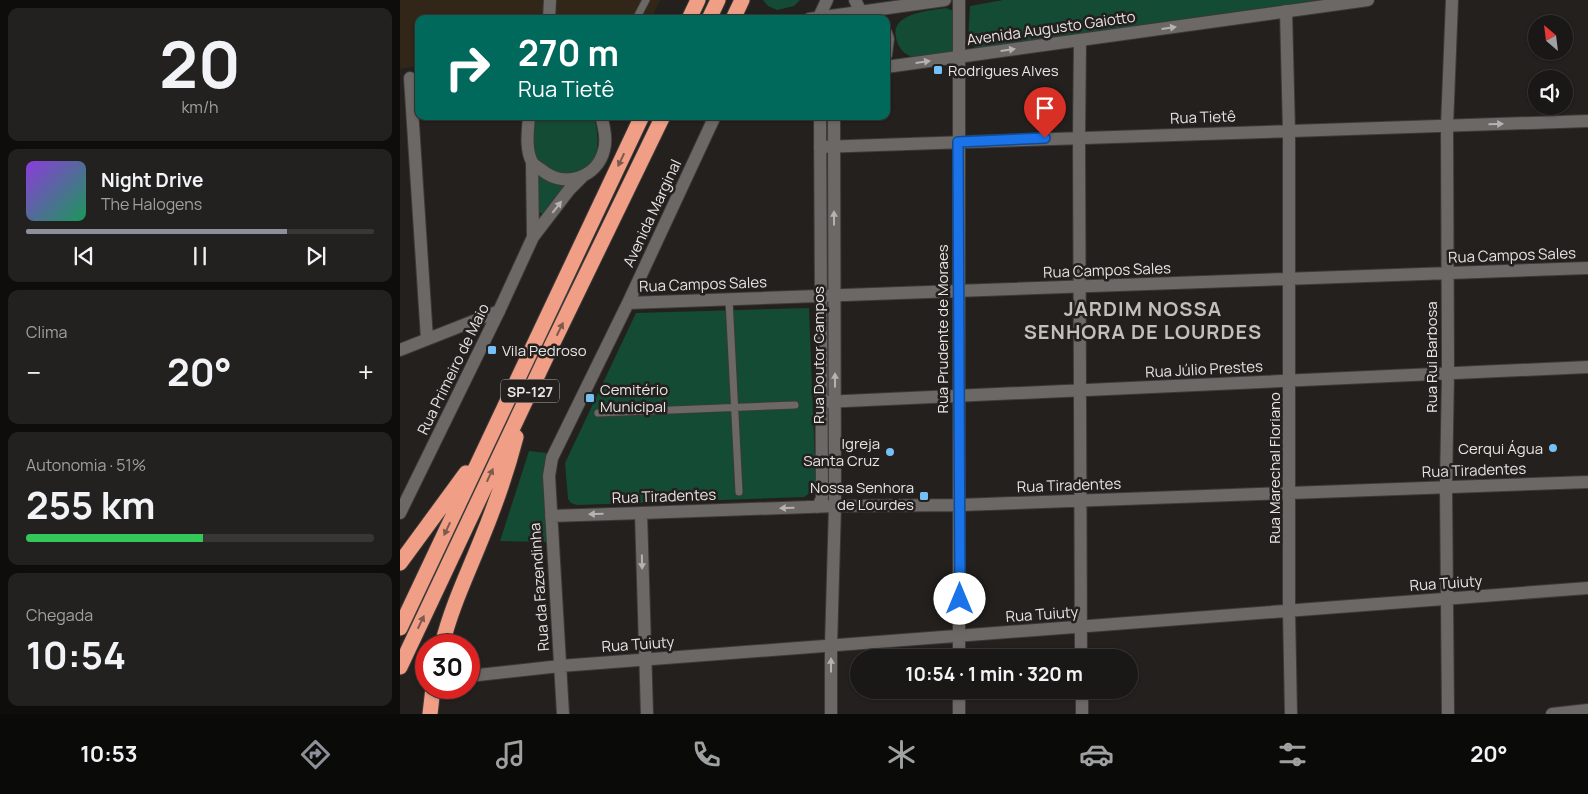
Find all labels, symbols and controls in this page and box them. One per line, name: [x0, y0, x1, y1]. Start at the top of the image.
street label: Avenida Augusto Gaiotto: [965, 6, 1137, 50]
north arrow: [1528, 15, 1572, 60]
map controls: [1528, 15, 1573, 115]
text: 20: [159, 19, 241, 108]
one-way arrow: [1161, 23, 1177, 31]
text: 270 m: [518, 29, 619, 77]
icon: right: [435, 35, 500, 100]
one-way arrow: [1000, 46, 1016, 54]
one-way arrow: [915, 58, 931, 66]
place label: Rodrigues Alves: [948, 60, 1059, 81]
marker: Rodrigues Alves: [932, 64, 944, 76]
button: sound: [1528, 70, 1573, 115]
text: Rua Tietê: [518, 74, 614, 104]
pin: [1024, 87, 1066, 138]
icon: arrive: [1031, 94, 1059, 122]
text: km/h: [181, 96, 219, 118]
street label: Rua Tietê: [1170, 105, 1236, 129]
one-way arrow: [1488, 120, 1504, 128]
one-way arrow: [617, 153, 625, 167]
street label: Avenida Marginal: [618, 156, 686, 270]
text: Night Drive: [101, 167, 203, 193]
text: The Halogens: [101, 193, 202, 215]
one-way arrow: [551, 200, 562, 213]
one-way arrow: [830, 210, 838, 226]
icon: previous: [70, 242, 98, 270]
icon: pause: [186, 242, 214, 270]
icon: next: [302, 242, 330, 270]
street label: Rua Campos Sales: [1448, 242, 1576, 268]
street label: Rua Prudente de Moraes: [932, 244, 953, 414]
street label: Rua Campos Sales: [1043, 257, 1171, 283]
street label: Rua Campos Sales: [639, 271, 767, 297]
street label: Rua Doutor Campos: [808, 286, 829, 424]
district label: JARDIM NOSSA SENHORA DE LOURDES: [1024, 295, 1262, 345]
street label: Rua Primeiro de Maio: [412, 300, 494, 438]
street label: Rua Rui Barbosa: [1421, 301, 1442, 413]
text: Clima: [26, 321, 67, 343]
one-way arrow: [556, 322, 564, 336]
place label: Vila Pedroso: [502, 340, 587, 361]
marker: Vila Pedroso: [486, 344, 498, 356]
text: 20°: [167, 345, 232, 397]
text: −: [26, 353, 41, 391]
text: +: [358, 353, 374, 391]
street label: Rua Júlio Prestes: [1145, 355, 1263, 383]
one-way arrow: [830, 372, 838, 388]
place label: Cemitério Municipal: [600, 379, 668, 417]
road number: SP-127: [501, 380, 559, 402]
marker: Cemitério Municipal: [584, 392, 596, 404]
street label: Rua Marechal Floriano: [1264, 392, 1285, 544]
place label: Igreja Santa Cruz: [803, 433, 880, 471]
place label: Cerqui Água: [1458, 438, 1543, 459]
marker: Cerqui Água: [1547, 442, 1559, 454]
marker: Igreja Santa Cruz: [884, 446, 896, 458]
text: Autonomia · 51%: [26, 454, 146, 476]
street label: Rua Tiradentes: [1422, 458, 1527, 482]
one-way arrow: [486, 468, 494, 483]
street label: Rua Tiradentes: [1017, 473, 1122, 497]
place label: Nossa Senhora de Lourdes: [810, 477, 914, 515]
text: 255 km: [26, 478, 155, 530]
street label: Rua Tiradentes: [612, 484, 717, 508]
marker: Nossa Senhora de Lourdes: [918, 490, 930, 502]
one-way arrow: [778, 504, 794, 512]
one-way arrow: [588, 511, 604, 519]
one-way arrow: [443, 522, 451, 536]
street label: Rua da Fazendinha: [524, 522, 554, 652]
one-way arrow: [638, 554, 646, 570]
street label: Rua Tuiuty: [1409, 570, 1483, 596]
position arrow: [933, 572, 985, 624]
street label: Rua Tuiuty: [1005, 601, 1079, 627]
text: Chegada: [26, 604, 93, 626]
one-way arrow: [417, 615, 425, 630]
text: 10:54: [26, 628, 126, 680]
street label: Rua Tuiuty: [601, 631, 675, 657]
speed limit sign: 30: [415, 634, 480, 699]
one-way arrow: [827, 657, 835, 673]
text: 10:54 · 1 min · 320 m: [905, 661, 1083, 687]
icon: directions: [298, 737, 333, 772]
icon: music: [493, 737, 528, 772]
icon: phone: [689, 737, 724, 772]
icon: climate: [884, 737, 919, 772]
icon: car: [1079, 737, 1114, 772]
icon: filters: [1275, 737, 1310, 772]
text: 10:53: [80, 739, 138, 769]
text: 20°: [1470, 739, 1508, 769]

